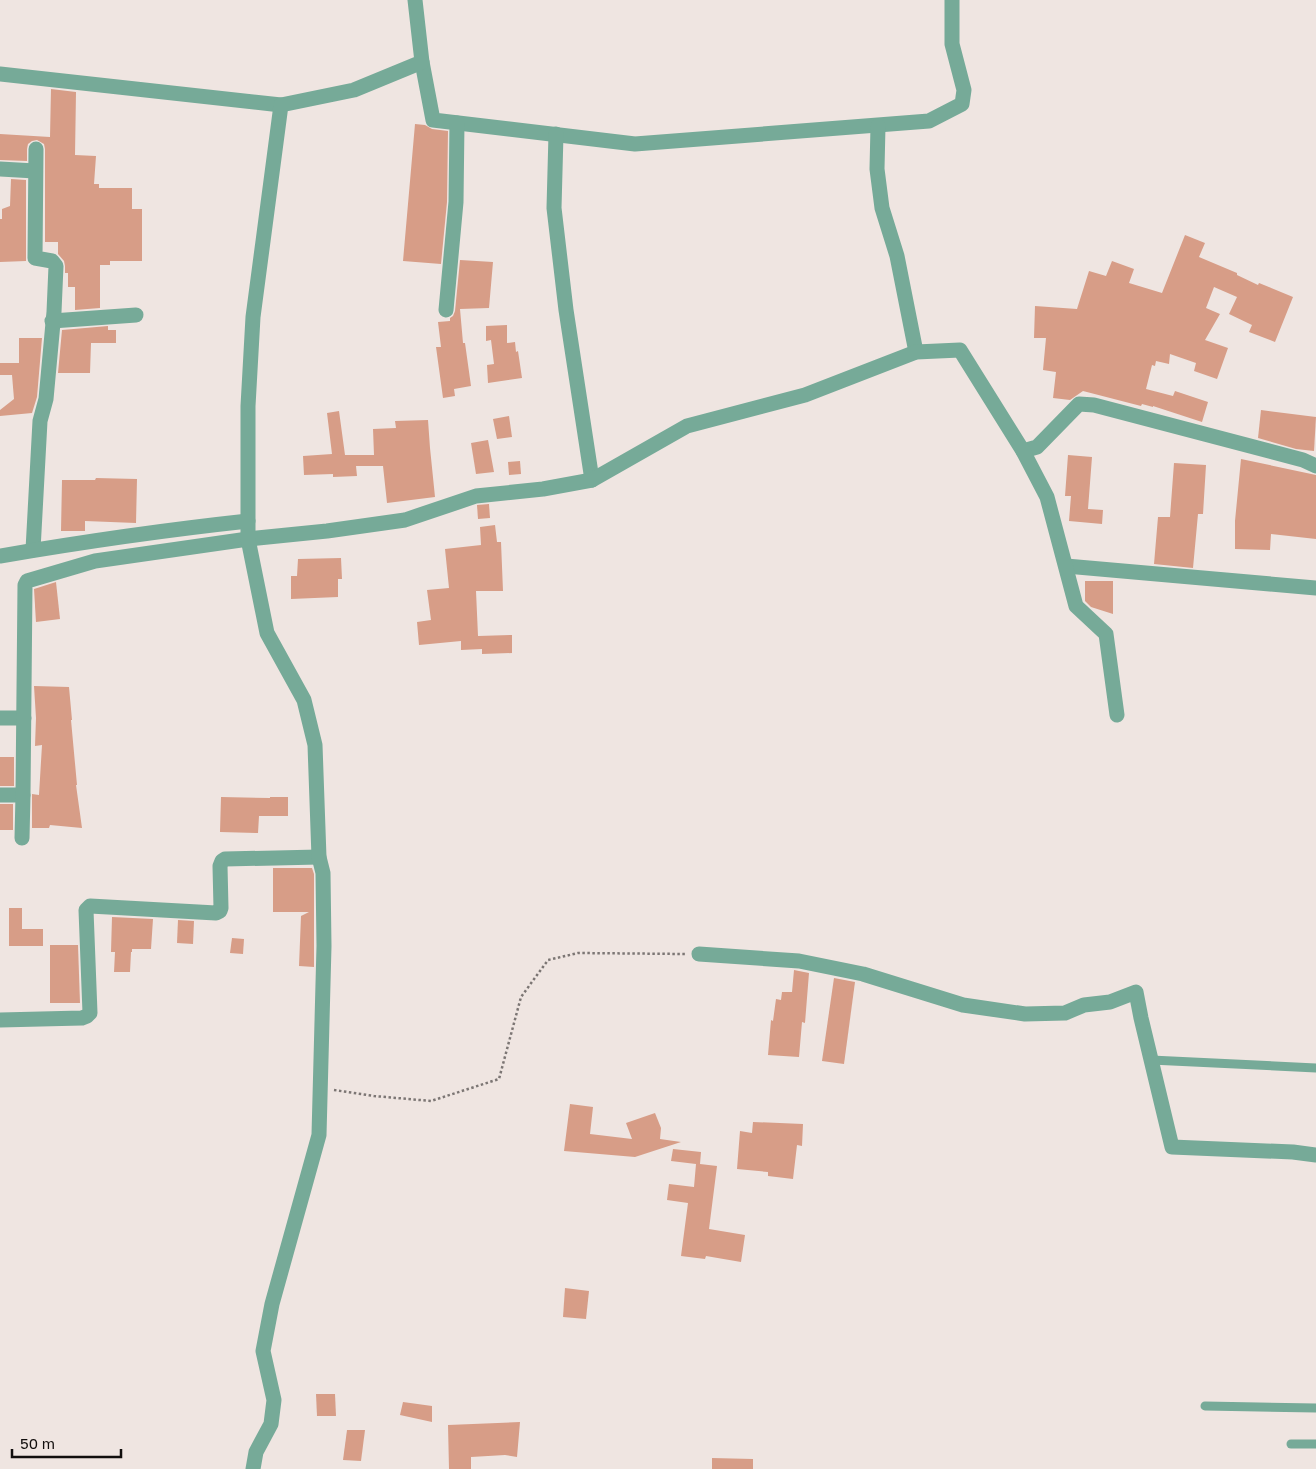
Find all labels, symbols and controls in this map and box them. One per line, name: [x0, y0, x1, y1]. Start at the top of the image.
scale bar: [12, 1426, 121, 1458]
text: 50 m: [20, 1434, 55, 1452]

